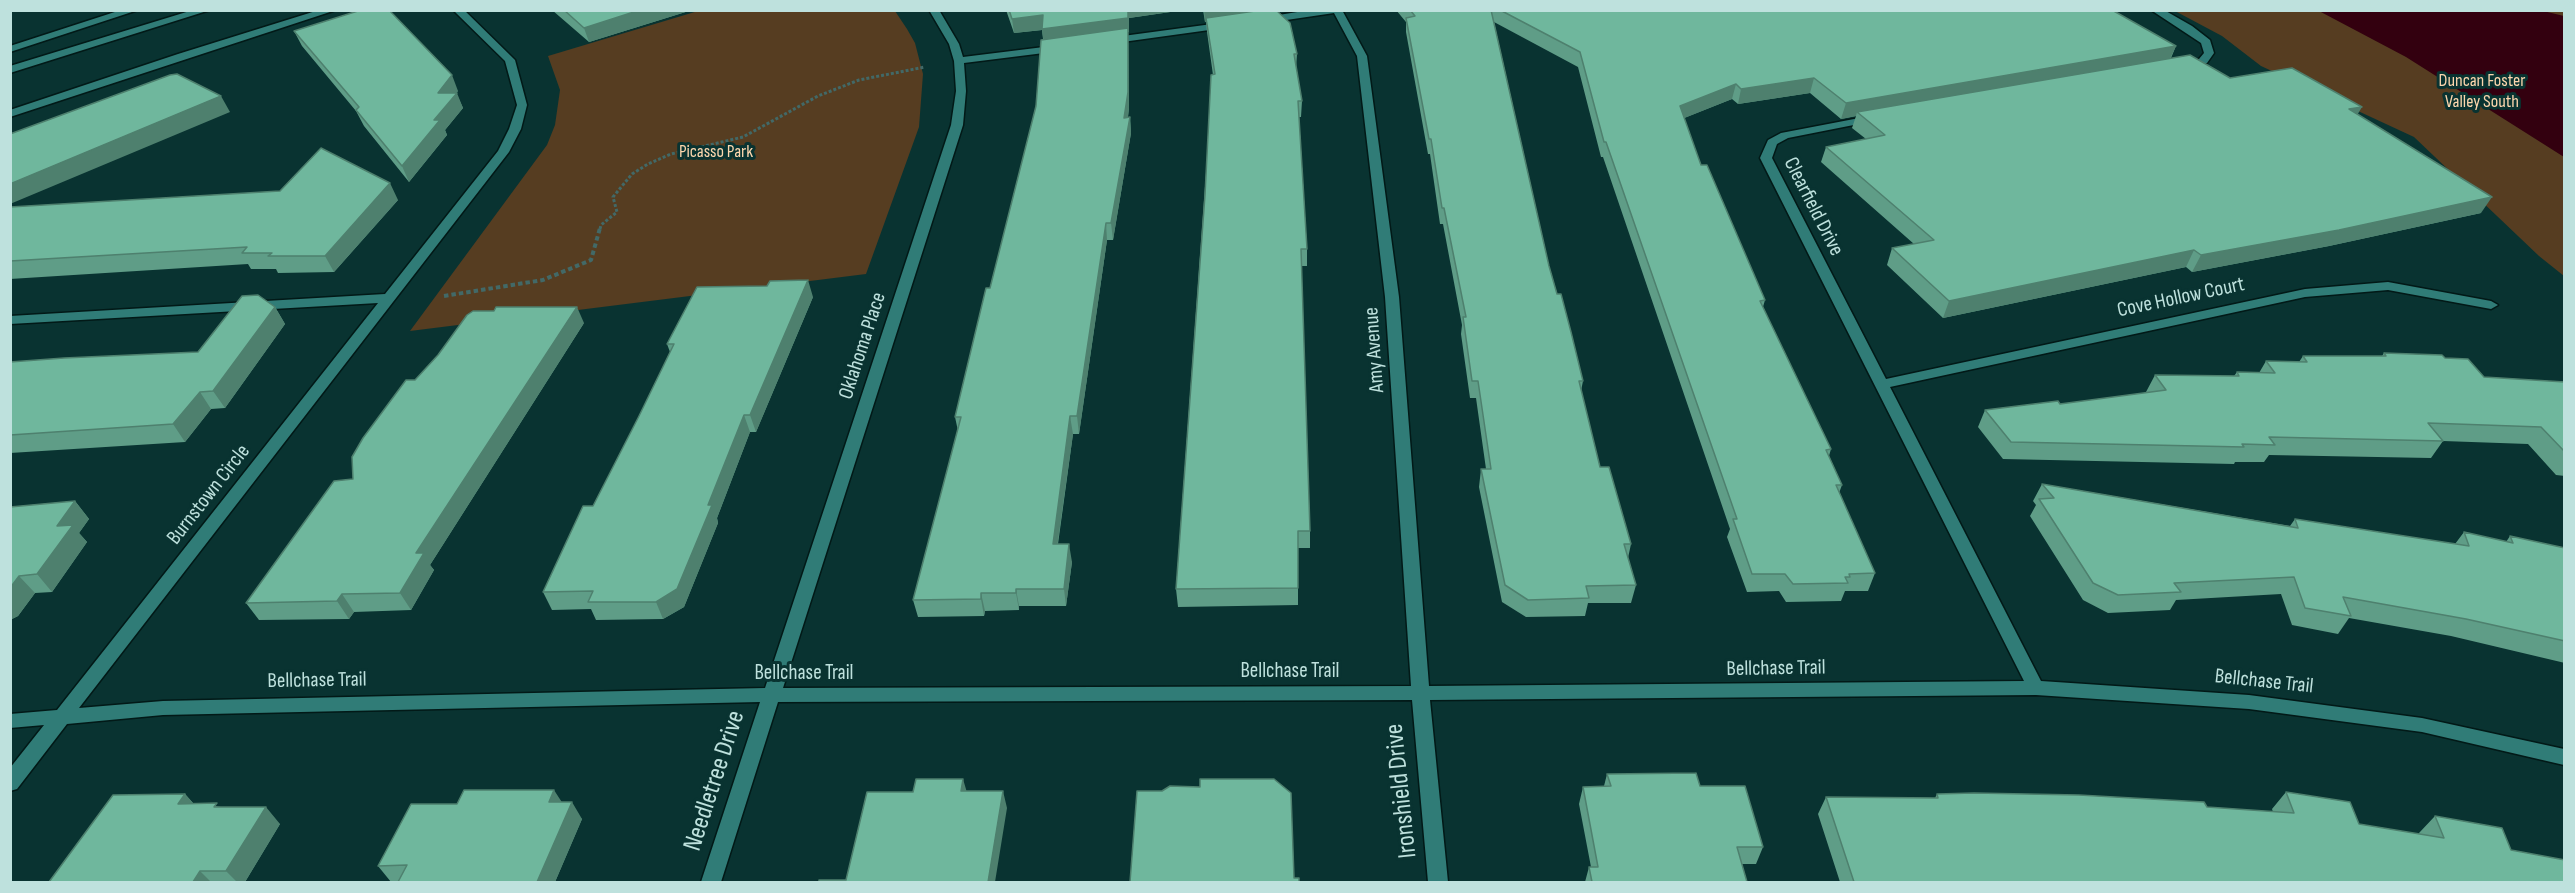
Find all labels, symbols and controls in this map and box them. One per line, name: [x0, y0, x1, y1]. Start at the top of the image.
park label: Duncan Foster Valley South: [2439, 70, 2525, 112]
park label: Picasso Park: [679, 141, 753, 163]
street label: Clearfield Drive: [1777, 154, 1849, 260]
street label: Cove Hollow Court: [2115, 272, 2247, 324]
street label: Oklahoma Place: [834, 290, 892, 402]
street label: Amy Avenue: [1359, 306, 1391, 394]
street label: Burnstown Circle: [162, 440, 256, 550]
street label: Bellchase Trail: [1726, 656, 1826, 682]
street label: Bellchase Trail: [1241, 659, 1339, 685]
street label: Bellchase Trail: [755, 661, 853, 687]
street label: Bellchase Trail: [2213, 664, 2315, 700]
street label: Bellchase Trail: [267, 668, 367, 694]
street label: Needletree Drive: [678, 707, 752, 855]
street label: Ironshield Drive: [1379, 722, 1425, 860]

